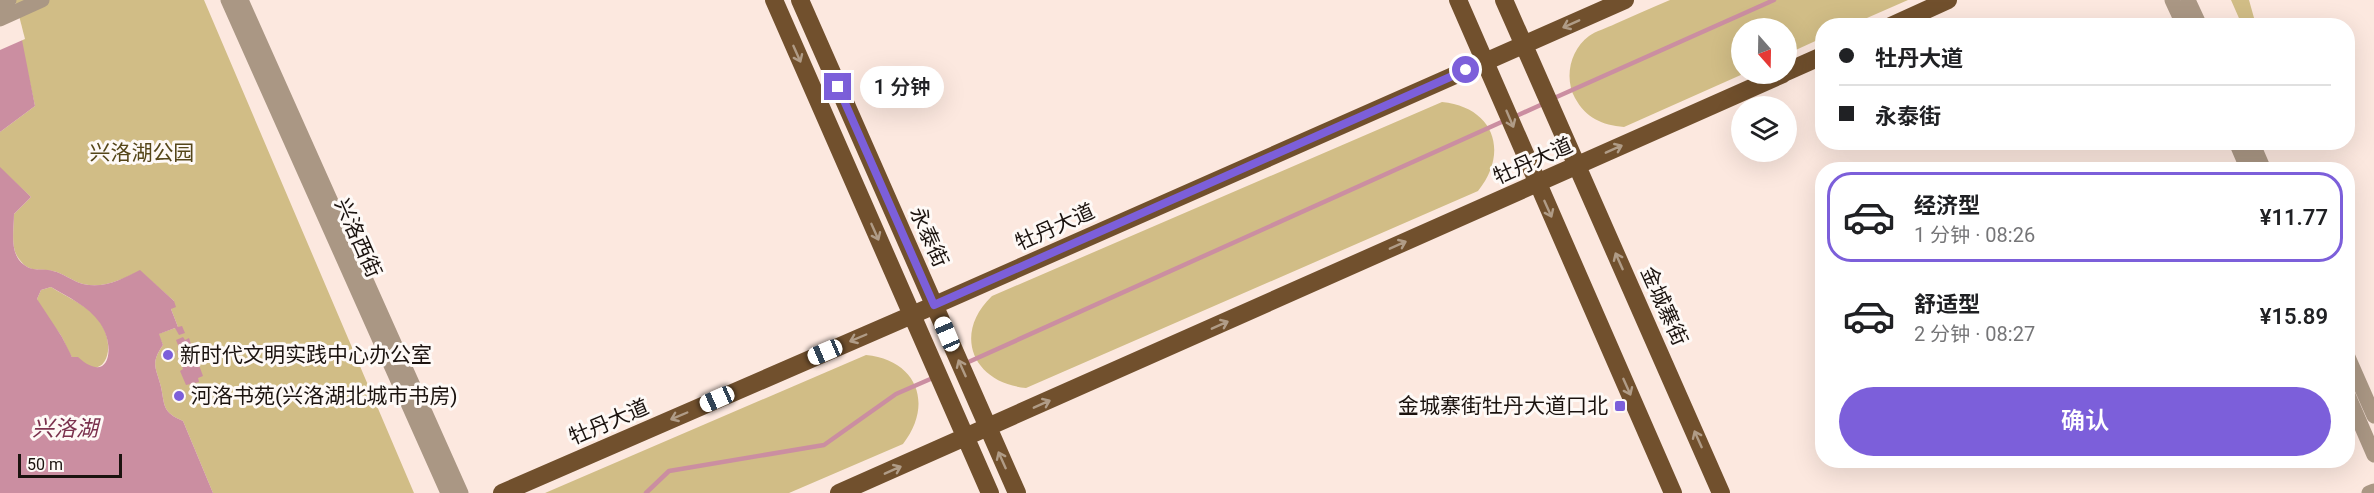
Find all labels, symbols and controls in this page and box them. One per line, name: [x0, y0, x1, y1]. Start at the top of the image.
north arrow: [1731, 18, 1797, 84]
map controls: [1731, 18, 1797, 162]
one-way arrow: [1562, 19, 1580, 30]
one-way arrow: [792, 44, 803, 62]
text: 牡丹大道: [1875, 46, 1963, 71]
route start: [1452, 56, 1479, 83]
callout: 1 分钟: [859, 66, 943, 108]
route end: [824, 73, 851, 100]
text: 1 分钟: [874, 75, 930, 99]
button: layers: [1731, 96, 1797, 162]
text: 永泰街: [1875, 104, 1941, 129]
one-way arrow: [1505, 110, 1516, 128]
street label: 牡丹大道: [1490, 133, 1576, 189]
park label: 兴洛湖公园: [90, 141, 195, 165]
one-way arrow: [1605, 143, 1623, 154]
icon: car: [1842, 190, 1896, 244]
text: 经济型: [1914, 193, 1980, 218]
street label: 兴洛西街: [330, 195, 386, 281]
street label: 牡丹大道: [1012, 199, 1098, 255]
one-way arrow: [1543, 199, 1554, 217]
street label: 永泰街: [905, 203, 953, 271]
text: ¥11.77: [2260, 205, 2328, 230]
one-way arrow: [870, 223, 882, 241]
text: 1 分钟 · 08:26: [1914, 223, 2035, 247]
one-way arrow: [1388, 239, 1406, 251]
one-way arrow: [1613, 252, 1625, 270]
street label: 金城寨街: [1636, 263, 1692, 349]
icon: car: [1842, 289, 1896, 343]
text: 舒适型: [1914, 292, 1980, 317]
text: ¥15.89: [2260, 304, 2328, 329]
car: [932, 314, 962, 354]
one-way arrow: [1210, 318, 1228, 330]
text: 2 分钟 · 08:27: [1914, 322, 2035, 346]
one-way arrow: [849, 334, 867, 345]
car: [805, 337, 845, 367]
place label: 新时代文明实践中心办公室: [180, 343, 432, 367]
marker: 新时代文明实践中心办公室: [161, 348, 175, 362]
one-way arrow: [956, 359, 967, 378]
one-way arrow: [1622, 378, 1633, 396]
car: [697, 383, 737, 415]
place label: 河洛书苑(兴洛湖北城市书房): [191, 384, 458, 408]
button: 确认: [1839, 387, 2331, 456]
marker: 河洛书苑(兴洛湖北城市书房): [172, 389, 186, 403]
place label: 金城寨街牡丹大道口北: [1398, 394, 1608, 418]
street label: 牡丹大道: [566, 395, 652, 449]
one-way arrow: [1032, 398, 1050, 409]
marker: 金城寨街牡丹大道口北: [1613, 399, 1627, 413]
one-way arrow: [670, 411, 689, 422]
water label: 兴洛湖: [32, 416, 101, 441]
one-way arrow: [1691, 431, 1703, 449]
scale bar: [18, 451, 122, 478]
one-way arrow: [996, 452, 1008, 470]
text: 50 m: [27, 455, 63, 474]
one-way arrow: [883, 463, 901, 475]

